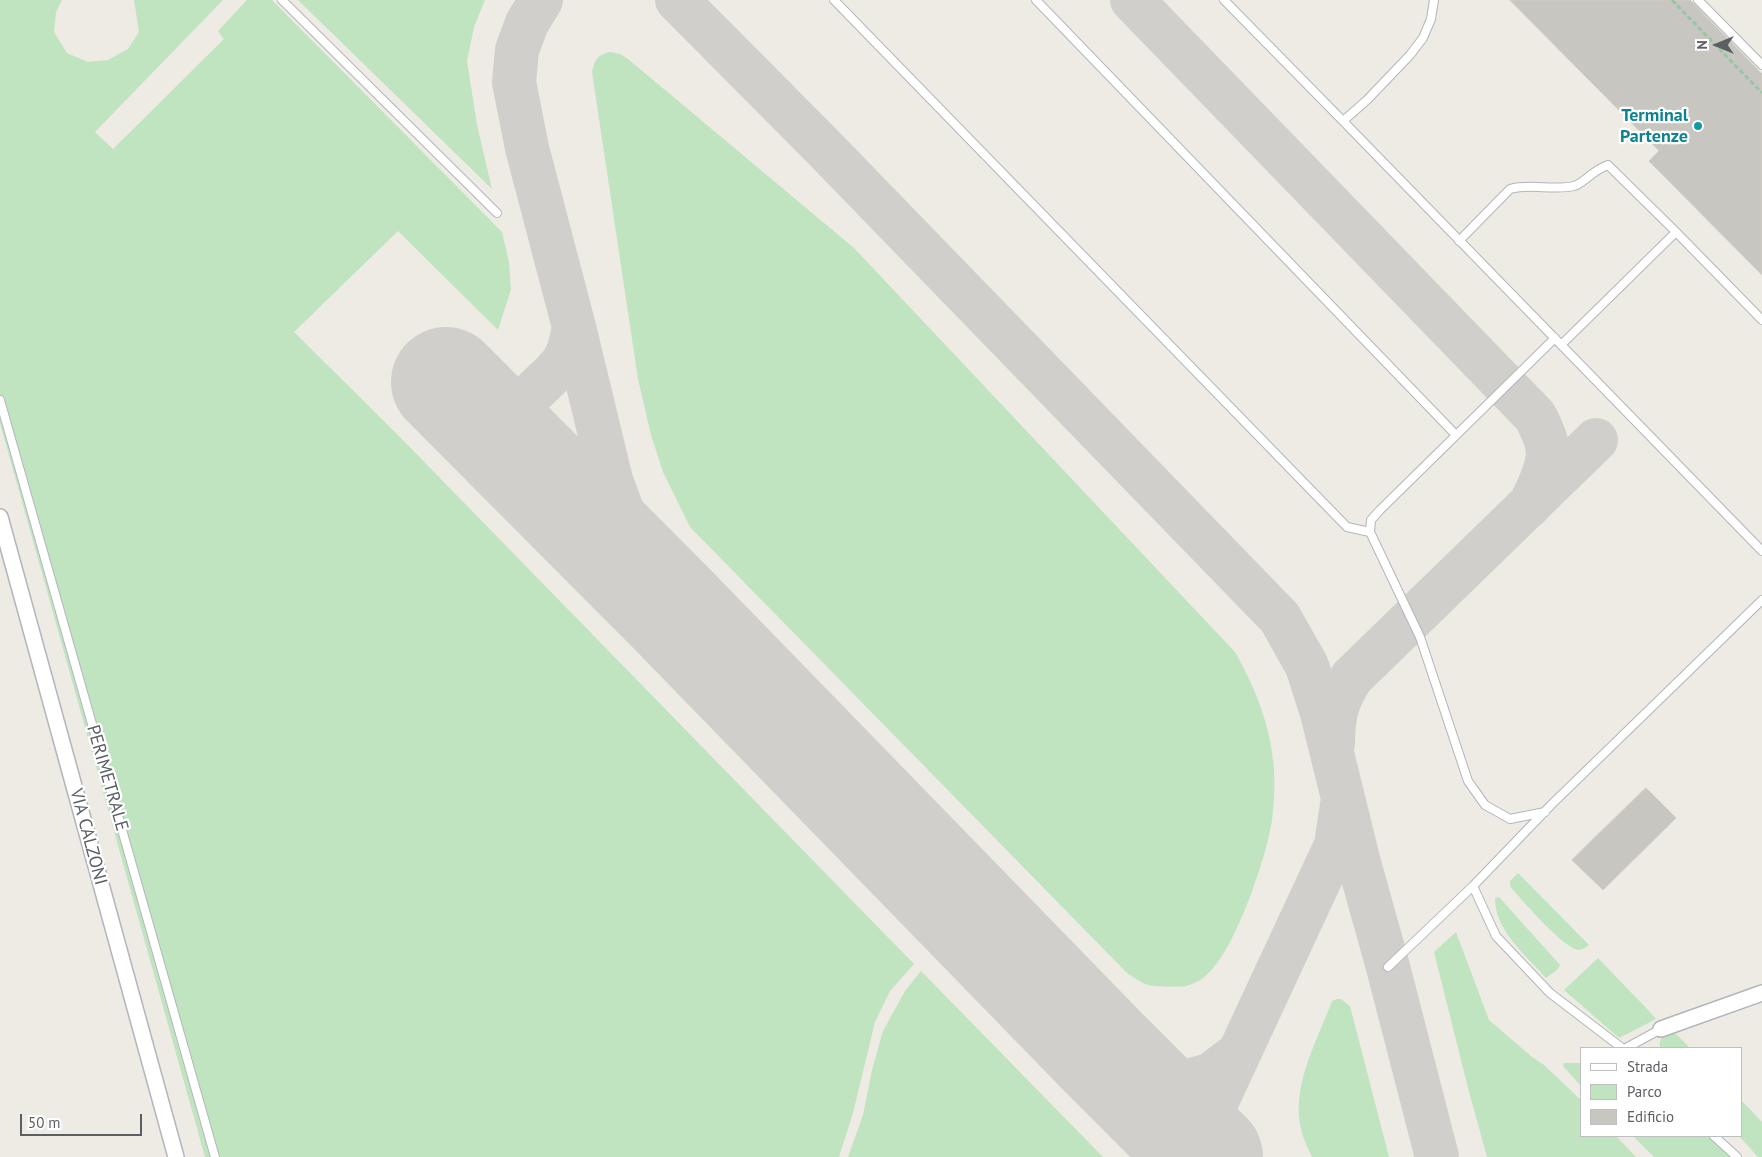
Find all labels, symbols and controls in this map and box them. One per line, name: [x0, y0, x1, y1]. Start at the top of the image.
north arrow: [1692, 20, 1742, 70]
text: N: [1693, 40, 1711, 50]
place label: Terminal Partenze: [1620, 105, 1688, 148]
marker: Terminal Partenze: [1692, 120, 1704, 132]
street label: PERIMETRALE: [82, 723, 132, 833]
street label: VIA CALZONI: [65, 786, 111, 888]
legend: [1580, 1047, 1742, 1137]
text: Strada: [1627, 1057, 1668, 1076]
text: Parco: [1627, 1082, 1662, 1101]
scale bar: [22, 1104, 145, 1136]
text: Edificio: [1627, 1107, 1674, 1126]
text: 50 m: [28, 1113, 61, 1132]

